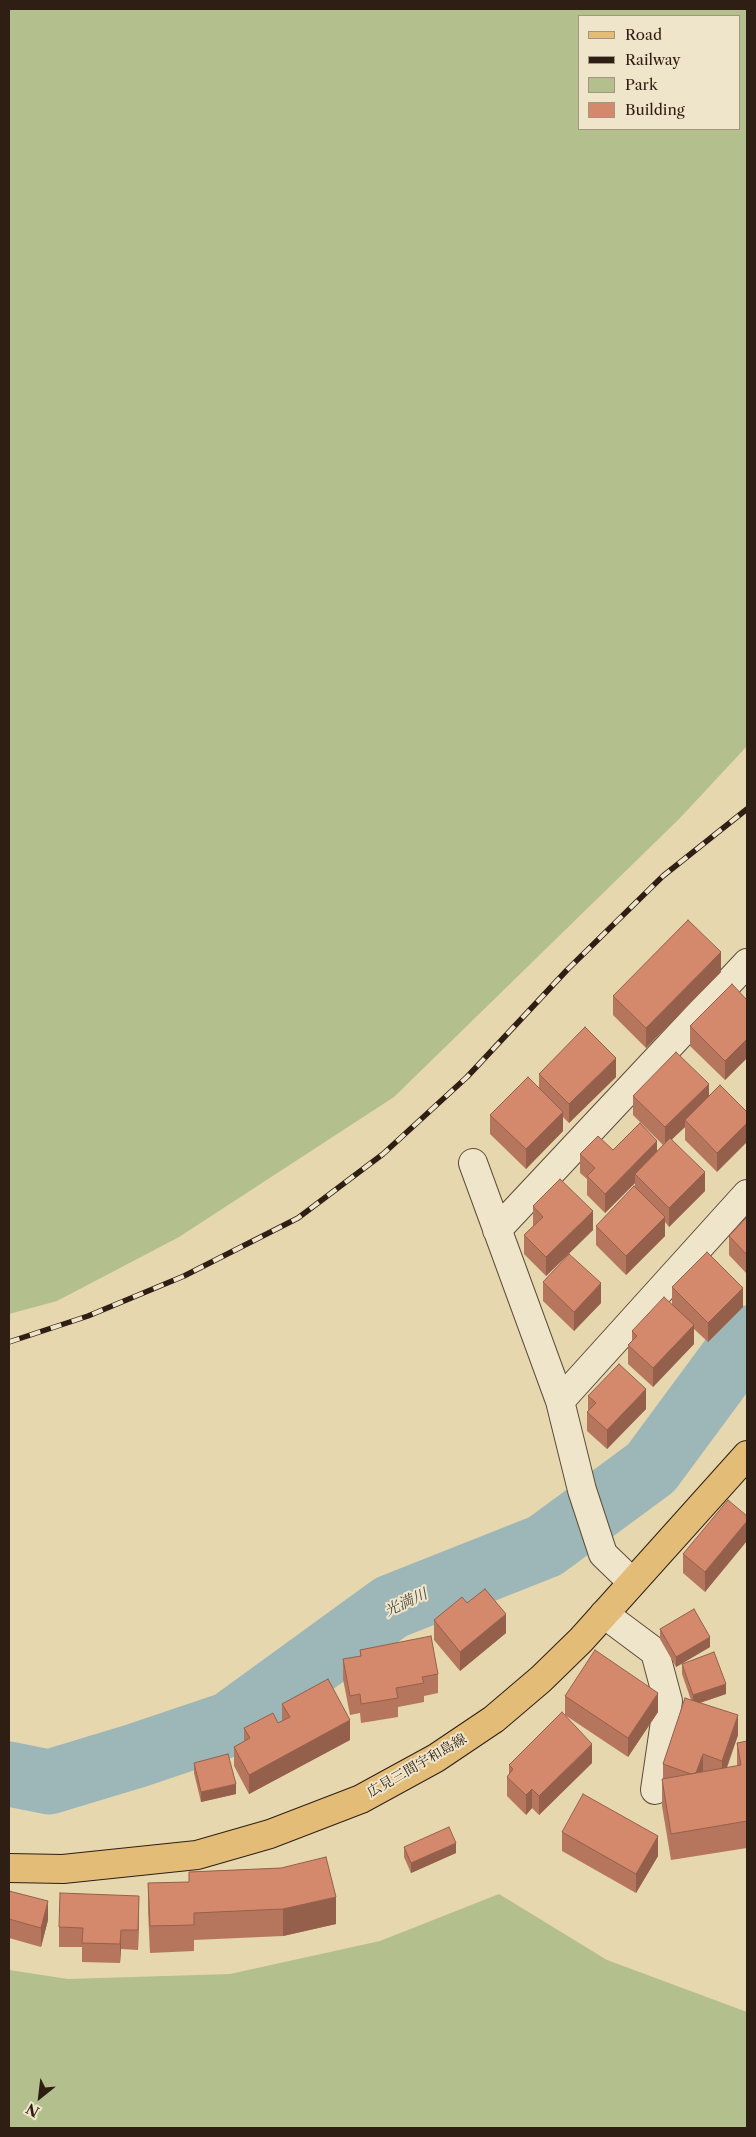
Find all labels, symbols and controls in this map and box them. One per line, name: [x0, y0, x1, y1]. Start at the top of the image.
legend: [578, 15, 741, 130]
text: Road: [625, 25, 662, 44]
text: Railway: [625, 50, 681, 69]
text: Park: [625, 75, 658, 94]
text: Building: [625, 100, 685, 119]
water label: 光満川: [382, 1585, 430, 1621]
street label: 広見三間宇和島線: [364, 1731, 470, 1801]
north arrow: [15, 2072, 65, 2122]
text: N: [23, 2099, 42, 2121]

